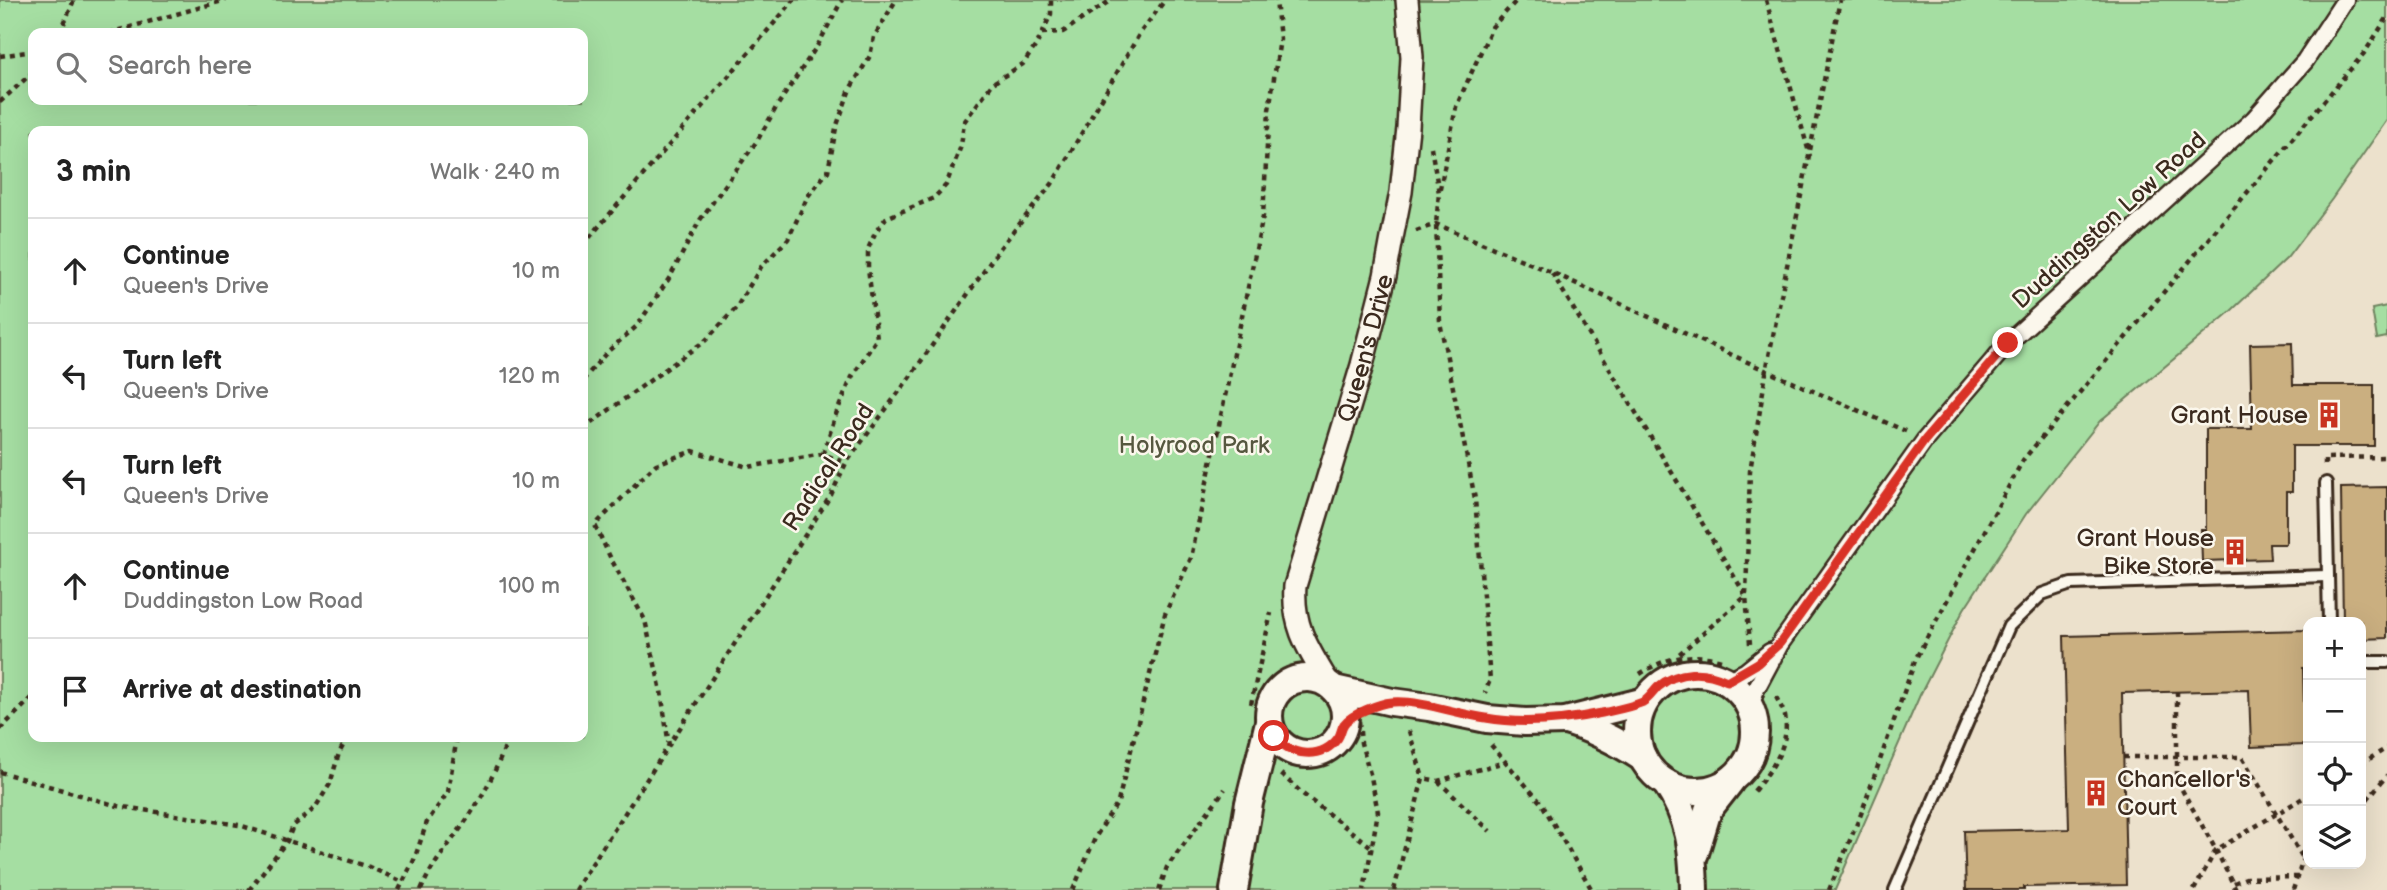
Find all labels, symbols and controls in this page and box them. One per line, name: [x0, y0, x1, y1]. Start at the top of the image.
search box: [28, 28, 588, 105]
icon: search: [52, 48, 90, 86]
text: Search here: [108, 51, 252, 82]
street label: Duddingston Low Road: [2006, 126, 2212, 315]
text: 3 min: [56, 154, 131, 190]
text: Walk · 240 m: [430, 158, 560, 186]
text: Continue: [123, 241, 230, 272]
icon: ahead: [56, 252, 94, 290]
text: 10 m: [512, 257, 560, 285]
street label: Queen's Drive: [1332, 271, 1400, 426]
text: Queen's Drive: [123, 272, 269, 300]
route end: [1992, 327, 2023, 358]
text: Turn left: [123, 346, 222, 377]
icon: left: [56, 357, 94, 395]
text: 120 m: [499, 362, 560, 390]
text: Queen's Drive: [123, 377, 269, 405]
street label: Radical Road: [776, 398, 880, 536]
building icon: Grant House: [2314, 400, 2344, 430]
place label: Grant House: [2170, 401, 2308, 430]
park label: Holyrood Park: [1118, 431, 1270, 460]
text: Turn left: [123, 451, 222, 482]
icon: left: [56, 462, 94, 500]
text: 10 m: [512, 467, 560, 495]
text: Queen's Drive: [123, 482, 269, 510]
place label: Grant House Bike Store: [2076, 524, 2214, 581]
building icon: Grant House Bike Store: [2220, 537, 2250, 567]
text: Continue: [123, 556, 230, 587]
icon: ahead: [56, 567, 94, 605]
text: 100 m: [499, 572, 560, 600]
text: Duddingston Low Road: [123, 587, 363, 615]
map controls: [2303, 617, 2366, 869]
button: +: [2303, 617, 2366, 680]
icon: arrive: [56, 672, 94, 710]
text: Arrive at destination: [123, 675, 362, 706]
button: −: [2303, 680, 2366, 743]
route start: [1258, 720, 1289, 751]
button: locate: [2303, 743, 2366, 806]
place label: Chancellor's Court: [2117, 765, 2251, 822]
building icon: Chancellor's Court: [2081, 778, 2111, 808]
button: layers: [2303, 806, 2366, 869]

